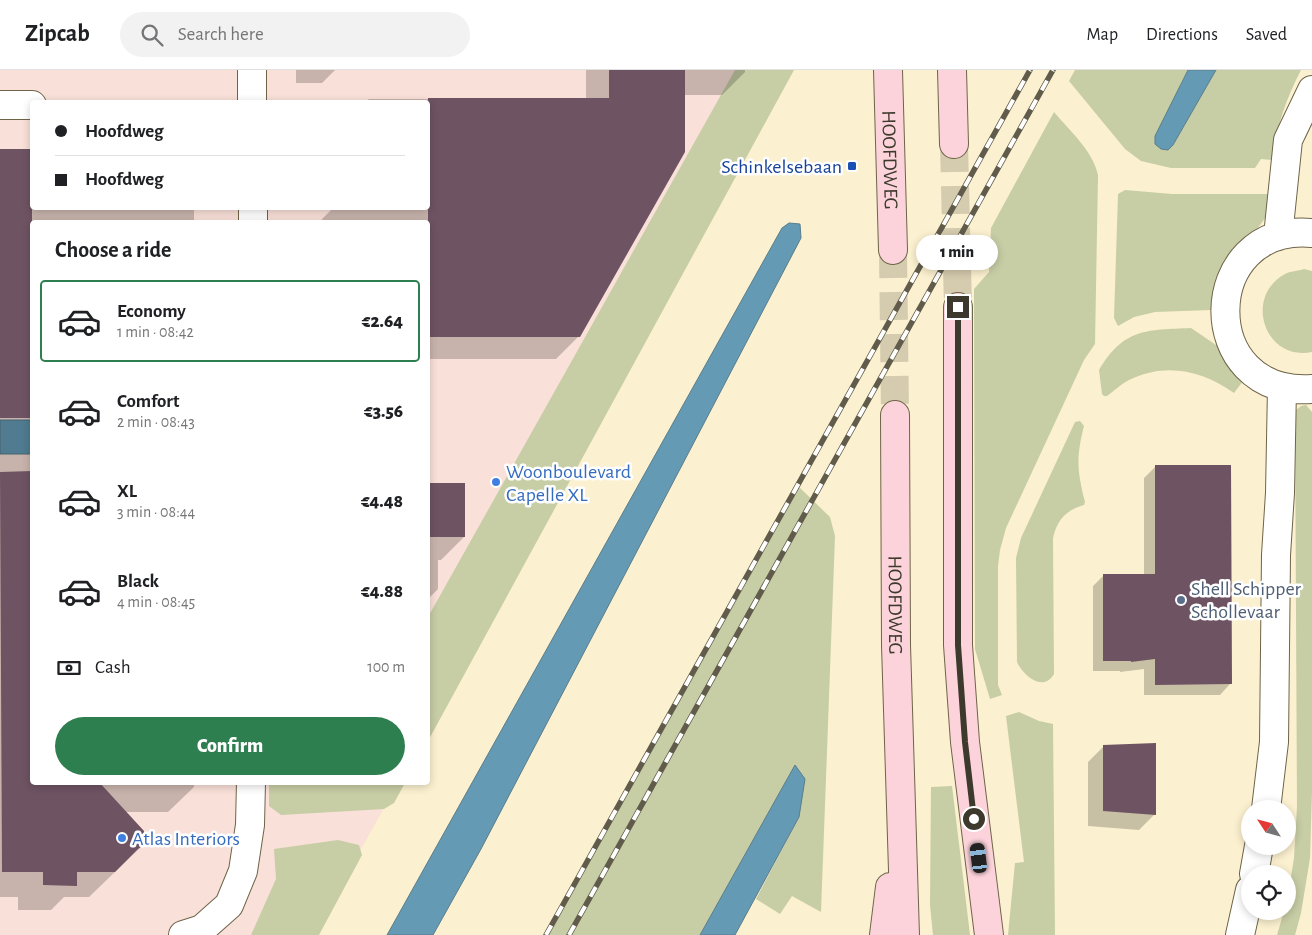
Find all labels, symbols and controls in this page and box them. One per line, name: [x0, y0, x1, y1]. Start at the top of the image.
search box: [120, 12, 470, 57]
icon: search: [138, 21, 166, 49]
text: Zipcab: [25, 22, 90, 46]
text: Search here: [178, 25, 264, 44]
text: Map: [1087, 26, 1118, 44]
text: Directions: [1146, 26, 1218, 44]
text: Saved: [1246, 26, 1287, 44]
street label: HOOFDWEG: [878, 110, 901, 210]
text: Hoofdweg: [85, 122, 164, 141]
place label: Schinkelsebaan: [721, 157, 842, 177]
marker: Schinkelsebaan: [846, 160, 858, 172]
text: Hoofdweg: [85, 170, 164, 189]
callout: 1 min: [917, 234, 999, 270]
text: Choose a ride: [55, 239, 171, 261]
text: 1 min: [940, 244, 974, 260]
route end: [947, 296, 969, 318]
icon: car: [57, 299, 102, 344]
text: Economy: [117, 302, 186, 321]
text: €2.64: [362, 312, 403, 331]
text: 1 min · 08:42: [117, 324, 194, 340]
icon: car: [57, 389, 102, 434]
text: Comfort: [117, 392, 179, 411]
text: €3.56: [364, 402, 403, 421]
text: 2 min · 08:43: [117, 414, 195, 430]
place label: Woonboulevard Capelle XL: [506, 462, 631, 505]
marker: Woonboulevard Capelle XL: [490, 476, 502, 488]
icon: car: [57, 479, 102, 524]
text: XL: [117, 482, 137, 501]
text: €4.48: [361, 492, 403, 511]
text: 3 min · 08:44: [117, 504, 195, 520]
street label: HOOFDWEG: [885, 555, 905, 655]
icon: car: [57, 569, 102, 614]
text: Black: [117, 572, 159, 591]
place label: Shell Schipper Schollevaar: [1191, 579, 1302, 622]
text: €4.88: [361, 582, 403, 601]
text: 4 min · 08:45: [117, 594, 195, 610]
marker: Shell Schipper Schollevaar: [1175, 594, 1187, 606]
icon: cash: [55, 654, 83, 682]
text: Cash: [95, 658, 131, 677]
text: 100 m: [367, 659, 405, 675]
button: Confirm: [55, 717, 405, 775]
north arrow: [1241, 800, 1296, 855]
map controls: [1241, 800, 1296, 920]
route start: [963, 808, 985, 830]
place label: Atlas Interiors: [132, 829, 240, 849]
marker: Atlas Interiors: [116, 832, 128, 844]
car: [969, 842, 988, 874]
button: locate: [1241, 865, 1296, 920]

